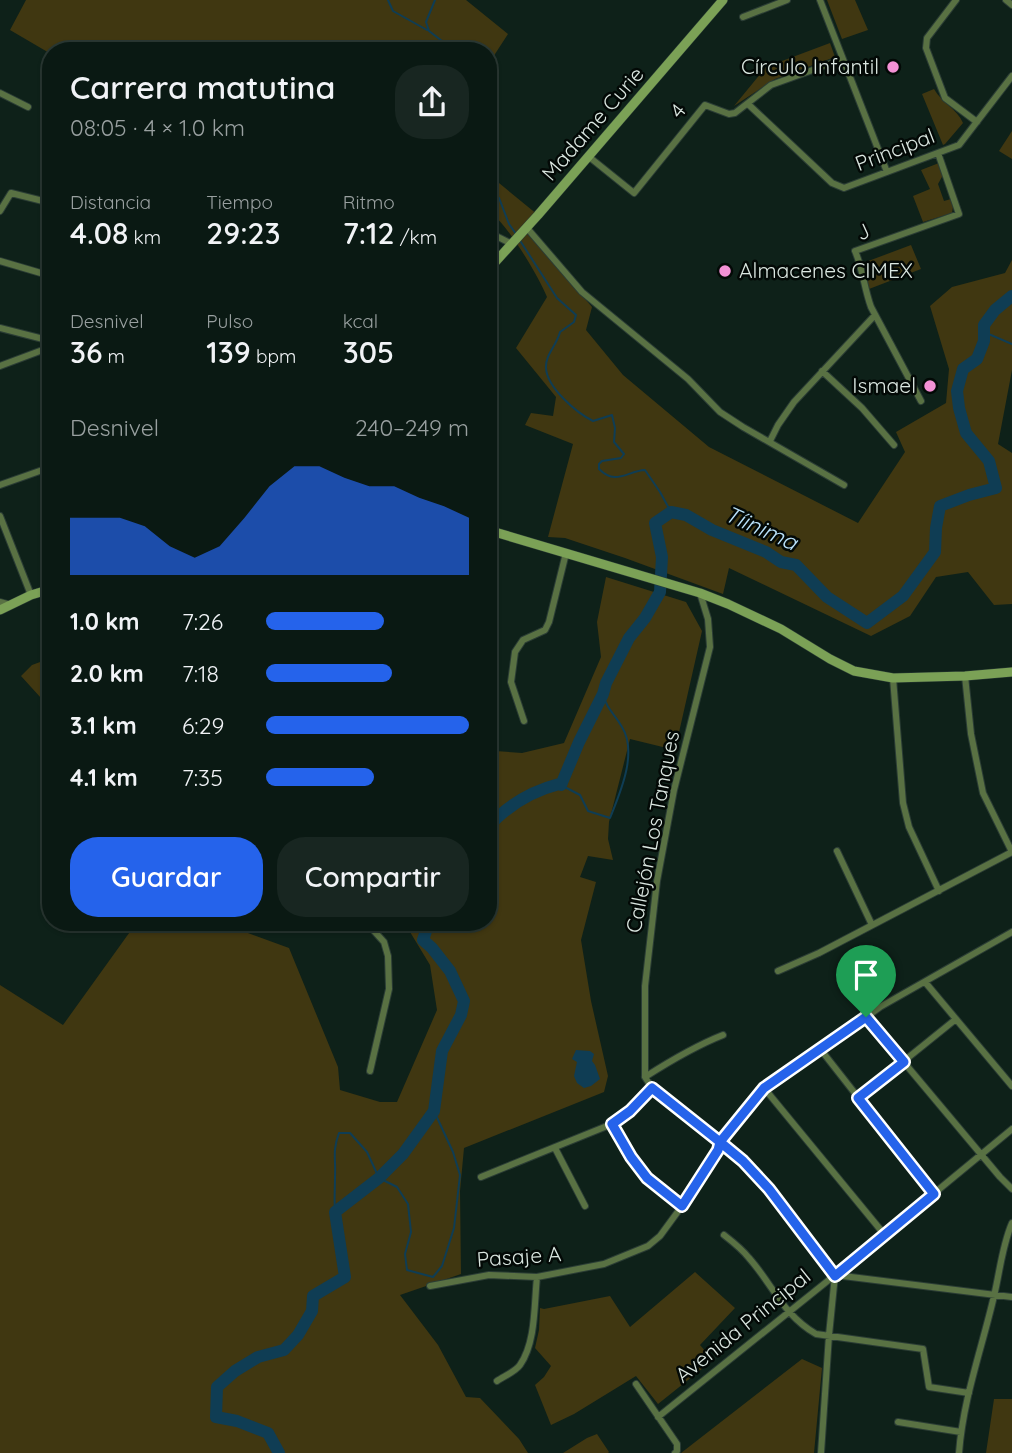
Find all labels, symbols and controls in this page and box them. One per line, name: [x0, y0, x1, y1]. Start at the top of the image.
place label: Círculo Infantil: [741, 53, 879, 79]
marker: Círculo Infantil: [885, 59, 901, 75]
street label: Madame Curie: [536, 61, 649, 186]
button: share: [395, 65, 469, 139]
text: Carrera matutina: [70, 67, 335, 107]
street label: 4: [664, 98, 691, 123]
text: 08:05 · 4 × 1.0 km: [70, 113, 245, 142]
street label: Principal: [851, 122, 938, 176]
text: Distancia: [70, 190, 151, 214]
text: Tiempo: [206, 190, 273, 214]
text: Ritmo: [343, 190, 395, 214]
text: 4.08: [70, 214, 128, 252]
text: 29:23: [206, 214, 280, 252]
text: 7:12: [343, 214, 395, 252]
street label: J: [852, 217, 874, 245]
text: km: [128, 225, 161, 249]
text: /km: [395, 225, 437, 249]
place label: Almacenes CIMEX: [739, 257, 913, 283]
marker: Almacenes CIMEX: [717, 263, 733, 279]
text: Desnivel: [70, 309, 144, 333]
text: Pulso: [206, 309, 253, 333]
text: kcal: [343, 309, 378, 333]
text: 36: [70, 333, 102, 371]
text: 139: [206, 333, 251, 371]
text: 305: [343, 333, 394, 371]
text: m: [102, 344, 125, 368]
text: bpm: [251, 344, 296, 368]
place label: Ismael: [852, 372, 916, 398]
marker: Ismael: [922, 378, 938, 394]
text: Desnivel: [70, 413, 159, 442]
text: 240–249 m: [355, 413, 469, 442]
water label: Tíinima: [720, 499, 803, 557]
text: 1.0 km: [70, 607, 140, 636]
text: 7:26: [182, 607, 223, 636]
text: 2.0 km: [70, 659, 144, 688]
text: 7:18: [182, 659, 219, 688]
text: 3.1 km: [70, 711, 137, 740]
text: 6:29: [182, 711, 224, 740]
street label: Callejón Los Tanques: [620, 729, 684, 935]
text: 4.1 km: [70, 763, 138, 792]
text: 7:35: [182, 763, 223, 792]
button: Guardar: [70, 837, 263, 917]
button: Compartir: [277, 837, 469, 917]
pin: [836, 945, 896, 1017]
icon: arrive: [847, 956, 885, 994]
street label: Pasaje A: [476, 1240, 562, 1272]
street label: Avenida Principal: [669, 1263, 815, 1388]

